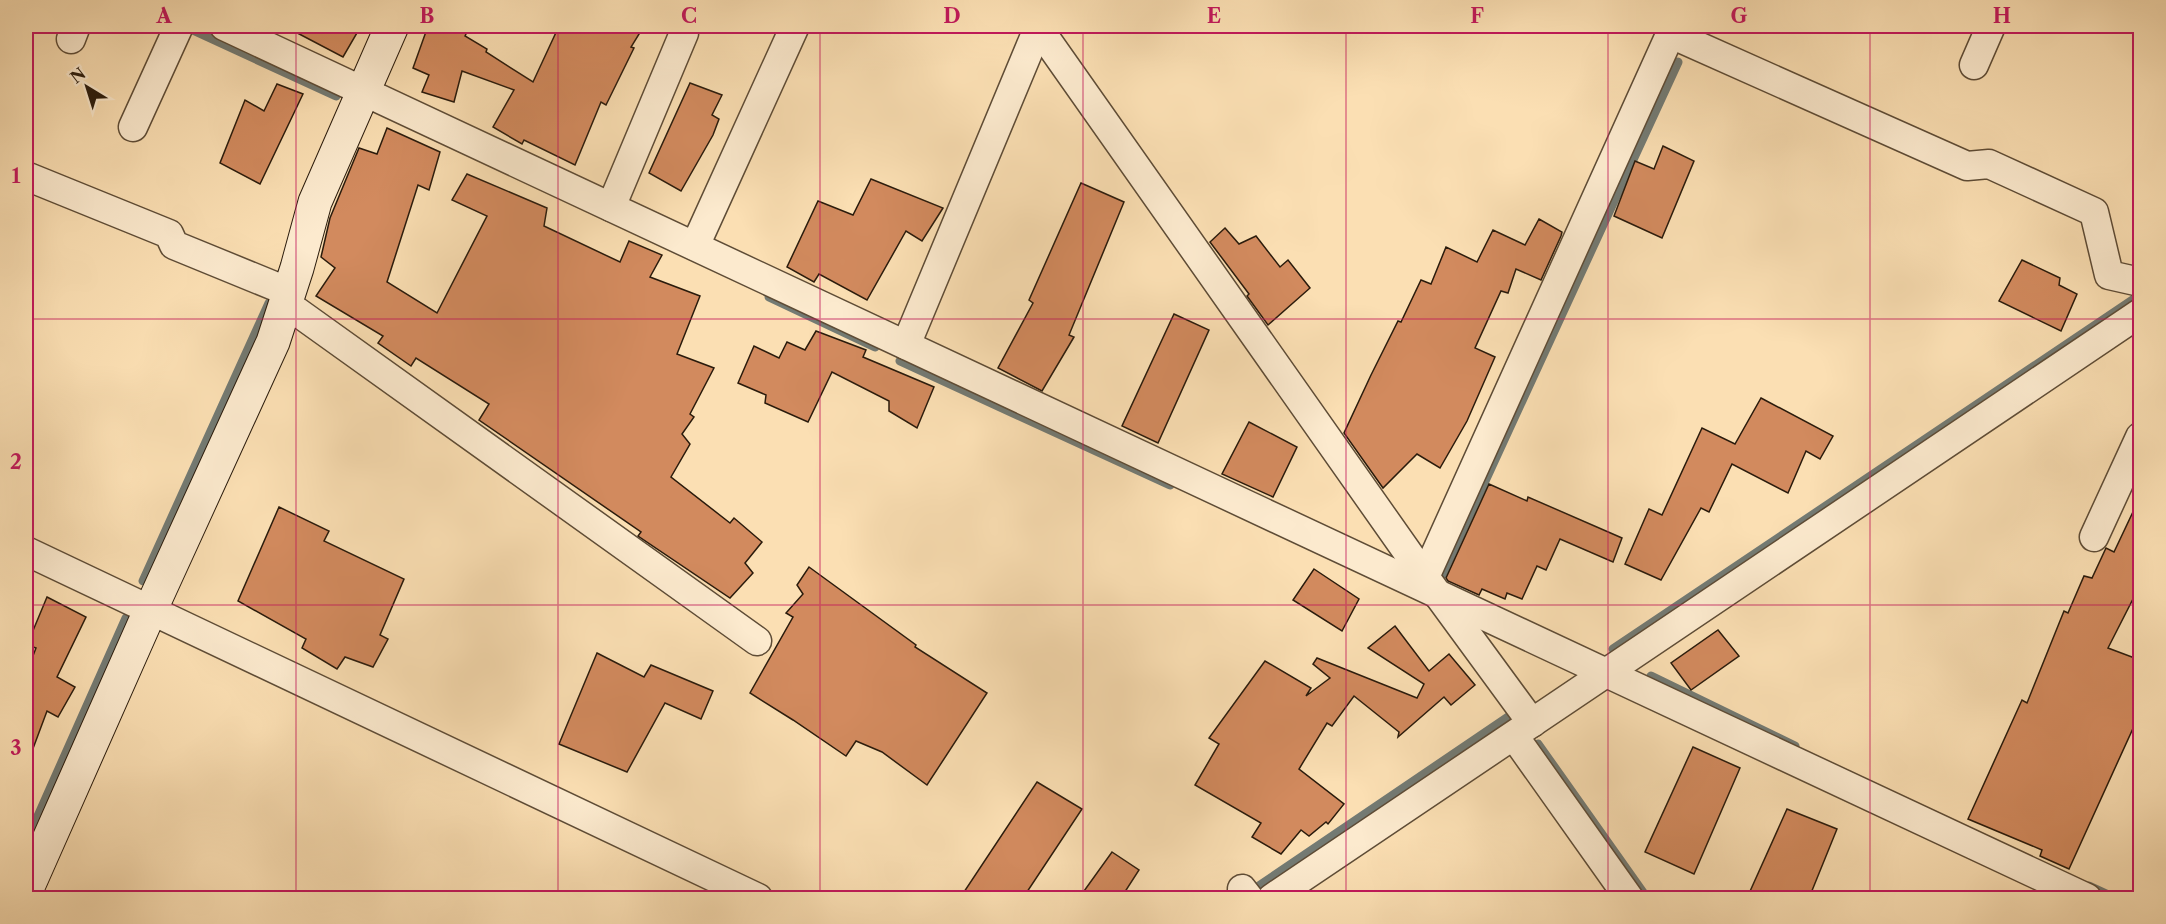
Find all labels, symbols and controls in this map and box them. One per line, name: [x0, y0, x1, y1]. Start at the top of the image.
text: A: [155, 4, 172, 28]
text: B: [420, 4, 435, 28]
text: C: [681, 4, 697, 28]
text: D: [943, 4, 961, 28]
text: E: [1207, 4, 1221, 28]
text: F: [1470, 4, 1484, 28]
text: G: [1731, 4, 1748, 28]
text: H: [1993, 4, 2011, 28]
north arrow: [57, 57, 117, 117]
text: N: [66, 63, 89, 87]
text: 1: [12, 164, 21, 188]
text: 2: [10, 450, 22, 474]
text: 3: [10, 736, 22, 760]

